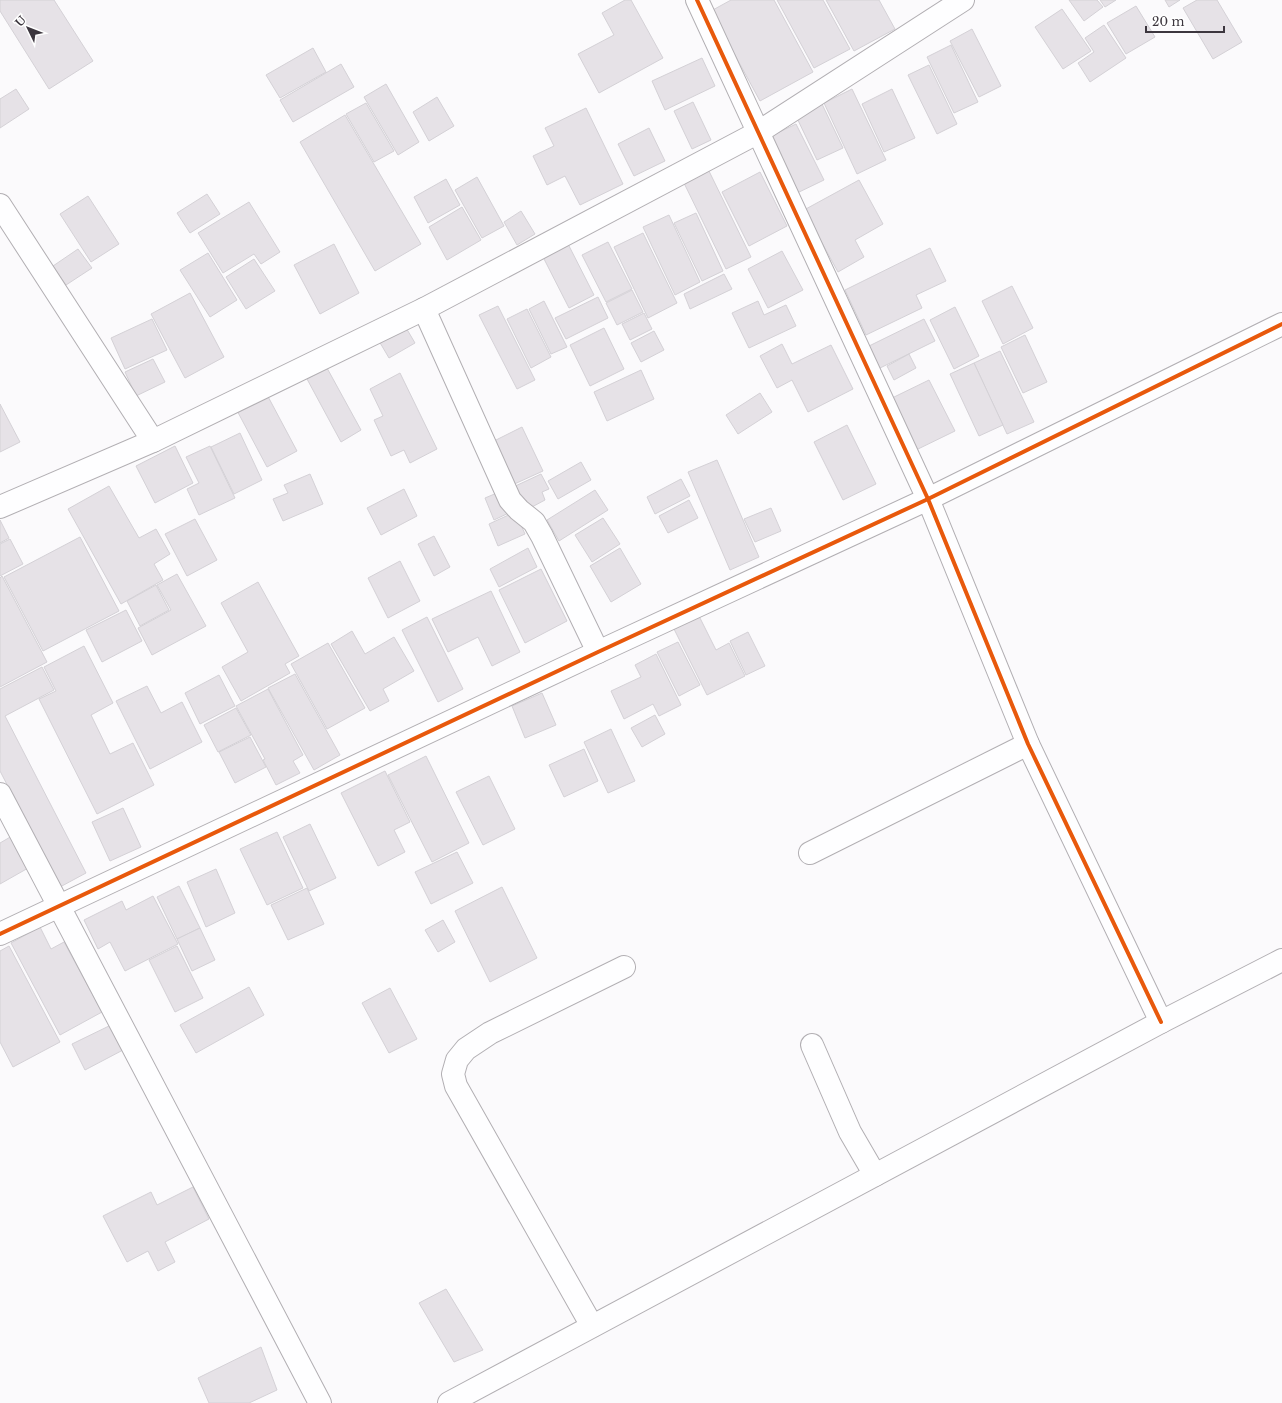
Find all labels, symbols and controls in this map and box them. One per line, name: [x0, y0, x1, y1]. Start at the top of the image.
north arrow: [8, 8, 48, 48]
scale bar: [1146, 8, 1224, 34]
text: U: [12, 13, 29, 29]
text: 20 m: [1152, 14, 1184, 29]

